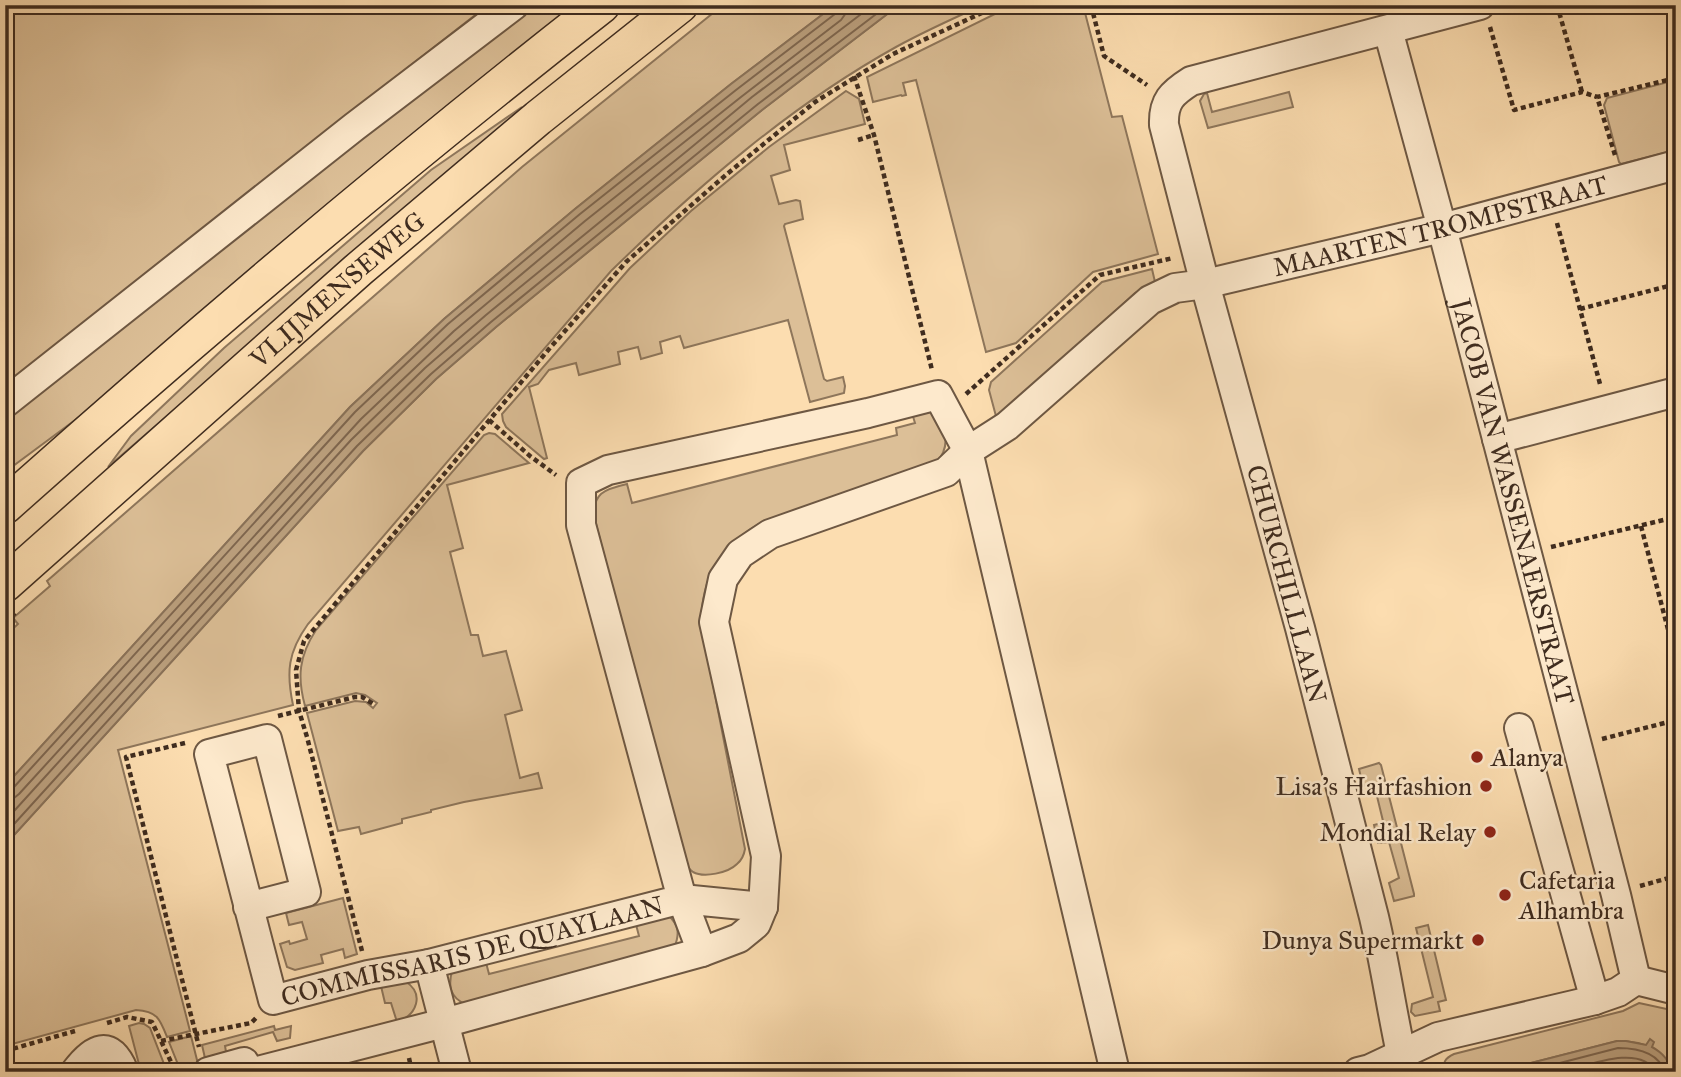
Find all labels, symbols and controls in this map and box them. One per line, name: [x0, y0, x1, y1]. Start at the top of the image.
street label: MAARTEN TROMPSTRAAT: [1270, 168, 1611, 283]
street label: VLIJMENSEWEG: [242, 205, 431, 375]
street label: JACOB VAN WASSENAERSTRAAT: [1444, 292, 1582, 708]
street label: CHURCHILLLAAN: [1240, 461, 1334, 707]
place label: Alanya: [1490, 741, 1563, 773]
marker: Alanya: [1469, 749, 1485, 765]
place label: Lisa's Hairfashion: [1275, 770, 1472, 802]
marker: Lisa's Hairfashion: [1478, 778, 1494, 794]
place label: Mondial Relay: [1319, 816, 1477, 848]
marker: Mondial Relay: [1482, 824, 1498, 840]
place label: Cafetaria Alhambra: [1518, 864, 1624, 926]
marker: Cafetaria Alhambra: [1497, 887, 1513, 903]
street label: COMMISSARIS DE QUAYLAAN: [277, 889, 667, 1013]
place label: Dunya Supermarkt: [1261, 924, 1464, 956]
marker: Dunya Supermarkt: [1470, 932, 1486, 948]

